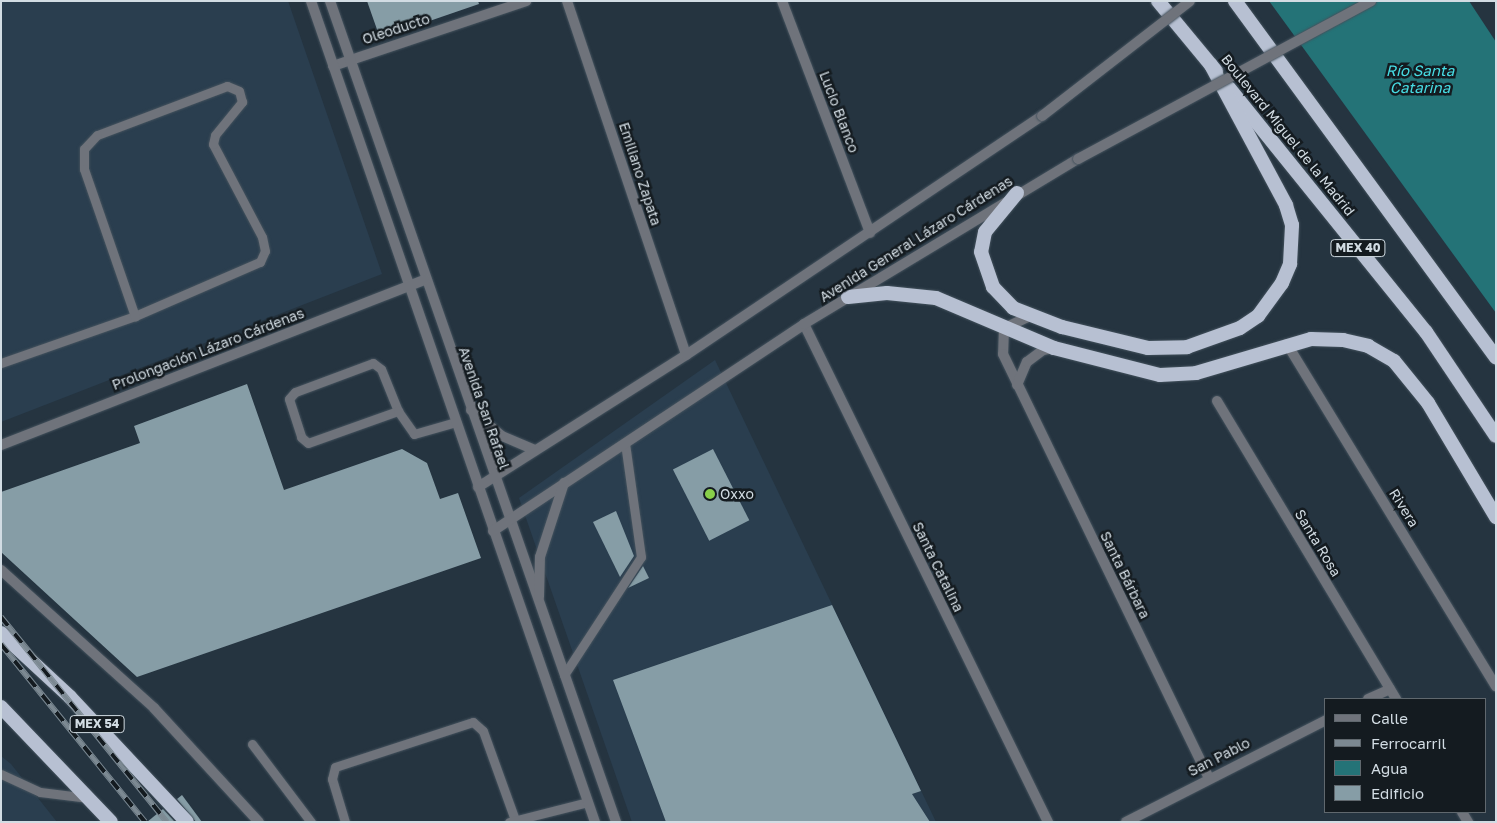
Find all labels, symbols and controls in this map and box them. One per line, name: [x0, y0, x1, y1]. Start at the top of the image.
street label: Oleoducto: [360, 10, 432, 48]
street label: Boulevard Miguel de la Madrid: [1218, 51, 1358, 219]
water label: Río Santa Catarina: [1386, 61, 1454, 96]
street label: Lucio Blanco: [816, 69, 862, 155]
street label: Emiliano Zapata: [615, 120, 665, 228]
street label: Avenida General Lázaro Cárdenas: [816, 172, 1016, 306]
road number: MEX 40: [1329, 238, 1387, 258]
street label: Prolongación Lázaro Cárdenas: [110, 305, 306, 393]
street label: Avenida San Rafael: [455, 345, 513, 471]
place label: Oxxo: [720, 486, 754, 502]
street label: Rivera: [1386, 486, 1422, 530]
marker: Oxxo: [704, 488, 716, 500]
street label: Santa Rosa: [1291, 506, 1345, 580]
street label: Santa Catalina: [909, 519, 967, 615]
street label: Santa Bárbara: [1097, 529, 1153, 621]
legend: [1324, 698, 1487, 813]
text: Calle: [1371, 709, 1408, 727]
road number: MEX 54: [70, 714, 124, 734]
street label: San Pablo: [1185, 734, 1253, 780]
text: Ferrocarril: [1371, 734, 1446, 752]
text: Agua: [1371, 759, 1408, 777]
text: Edificio: [1371, 784, 1424, 802]

